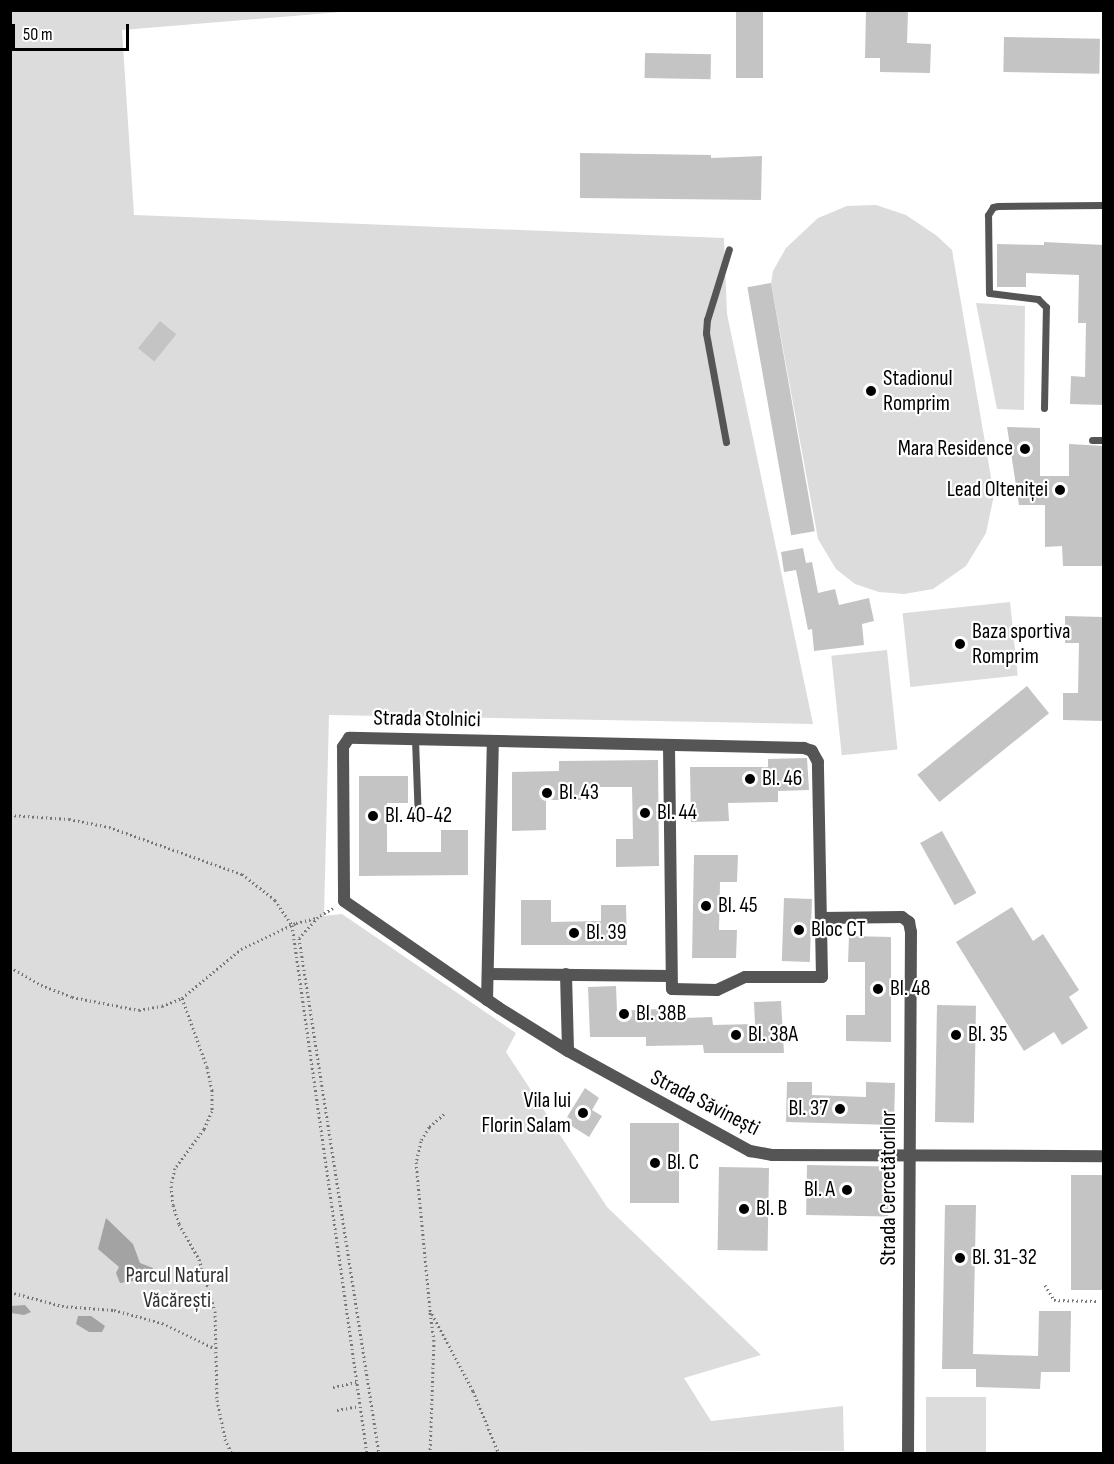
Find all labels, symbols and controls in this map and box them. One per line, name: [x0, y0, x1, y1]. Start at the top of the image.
scale bar: [15, 12, 132, 50]
text: 50 m: [23, 24, 53, 45]
place label: Stadionul Romprim: [883, 365, 953, 416]
marker: Stadionul Romprim: [864, 384, 878, 398]
place label: Mara Residence: [898, 436, 1013, 462]
marker: Mara Residence: [1018, 442, 1032, 456]
place label: Lead Olteniței: [947, 477, 1048, 503]
marker: Lead Olteniței: [1053, 483, 1067, 497]
place label: Baza sportiva Romprim: [972, 618, 1070, 670]
marker: Baza sportiva Romprim: [953, 637, 967, 651]
street label: Strada Stolnici: [373, 705, 481, 733]
place label: Bl. 46: [762, 766, 802, 792]
marker: Bl. 46: [743, 772, 757, 786]
place label: Bl. 43: [559, 780, 599, 806]
marker: Bl. 43: [540, 786, 554, 800]
place label: Bl. 44: [657, 800, 697, 826]
place label: Bl. 40-42: [385, 803, 452, 829]
marker: Bl. 44: [638, 806, 652, 820]
marker: Bl. 40-42: [366, 809, 380, 823]
place label: Bl. 45: [718, 893, 758, 919]
marker: Bl. 45: [699, 899, 713, 913]
place label: Bloc CT: [811, 917, 866, 943]
place label: Bl. 39: [586, 920, 627, 946]
marker: Bloc CT: [792, 923, 806, 937]
marker: Bl. 39: [567, 926, 581, 940]
place label: Bl. 48: [890, 976, 930, 1002]
marker: Bl. 48: [871, 982, 885, 996]
place label: Bl. 38B: [636, 1001, 686, 1027]
marker: Bl. 38B: [617, 1007, 631, 1021]
place label: Bl. 38A: [748, 1022, 798, 1048]
place label: Bl. 35: [968, 1022, 1008, 1048]
marker: Bl. 38A: [729, 1028, 743, 1042]
marker: Bl. 35: [949, 1028, 963, 1042]
street label: Strada Săvinești: [646, 1064, 764, 1142]
place label: Vila lui Florin Salam: [482, 1087, 571, 1138]
place label: Bl. 37: [788, 1096, 828, 1122]
marker: Bl. 37: [833, 1102, 847, 1116]
marker: Vila lui Florin Salam: [576, 1106, 590, 1120]
street label: Strada Cercetătorilor: [876, 1110, 902, 1266]
place label: Bl. C: [667, 1150, 699, 1176]
marker: Bl. C: [648, 1156, 662, 1170]
place label: Bl. A: [804, 1177, 835, 1203]
marker: Bl. A: [840, 1183, 854, 1197]
place label: Bl. B: [756, 1196, 787, 1222]
marker: Bl. B: [737, 1202, 751, 1216]
place label: Bl. 31-32: [972, 1245, 1037, 1271]
marker: Bl. 31-32: [953, 1251, 967, 1265]
park label: Parcul Natural Văcărești: [125, 1262, 229, 1314]

